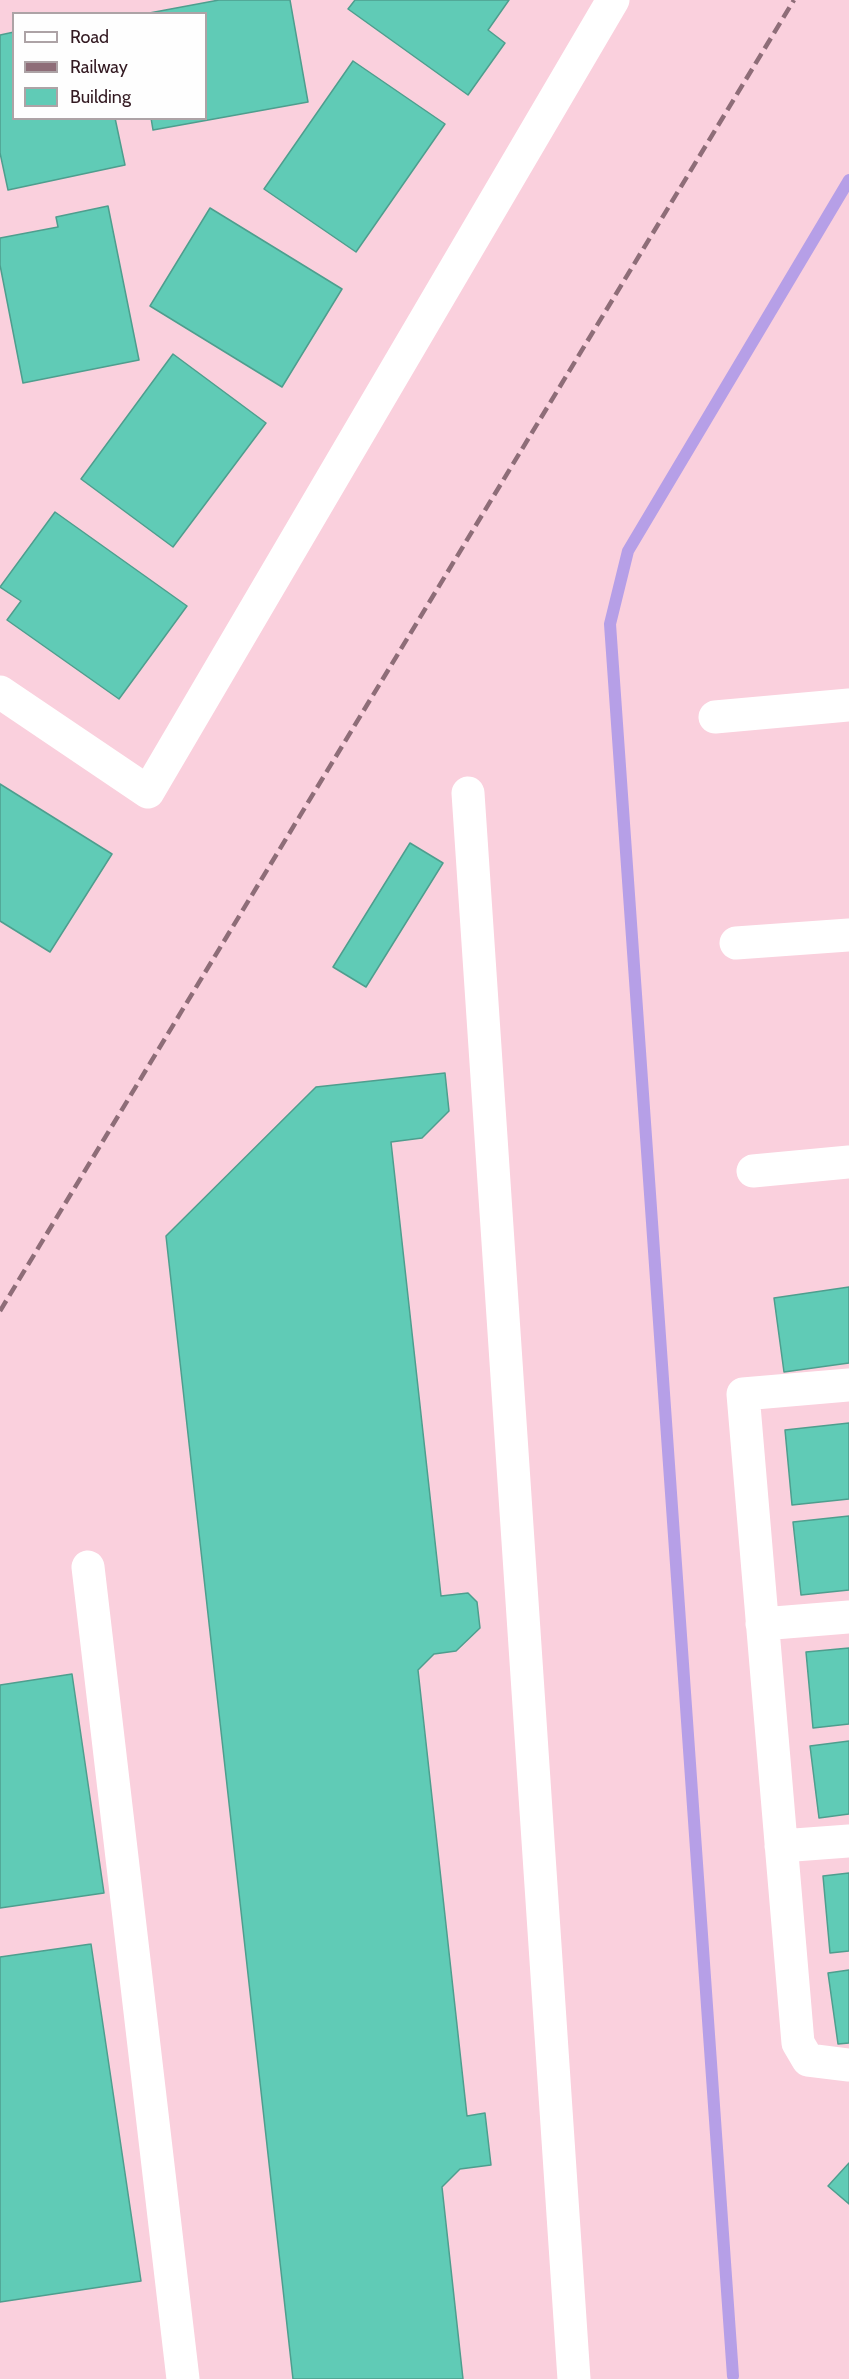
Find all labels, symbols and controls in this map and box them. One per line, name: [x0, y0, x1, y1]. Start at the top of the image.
legend: [12, 12, 207, 120]
text: Road: [70, 26, 109, 48]
text: Railway: [70, 56, 128, 78]
text: Building: [70, 86, 131, 108]

